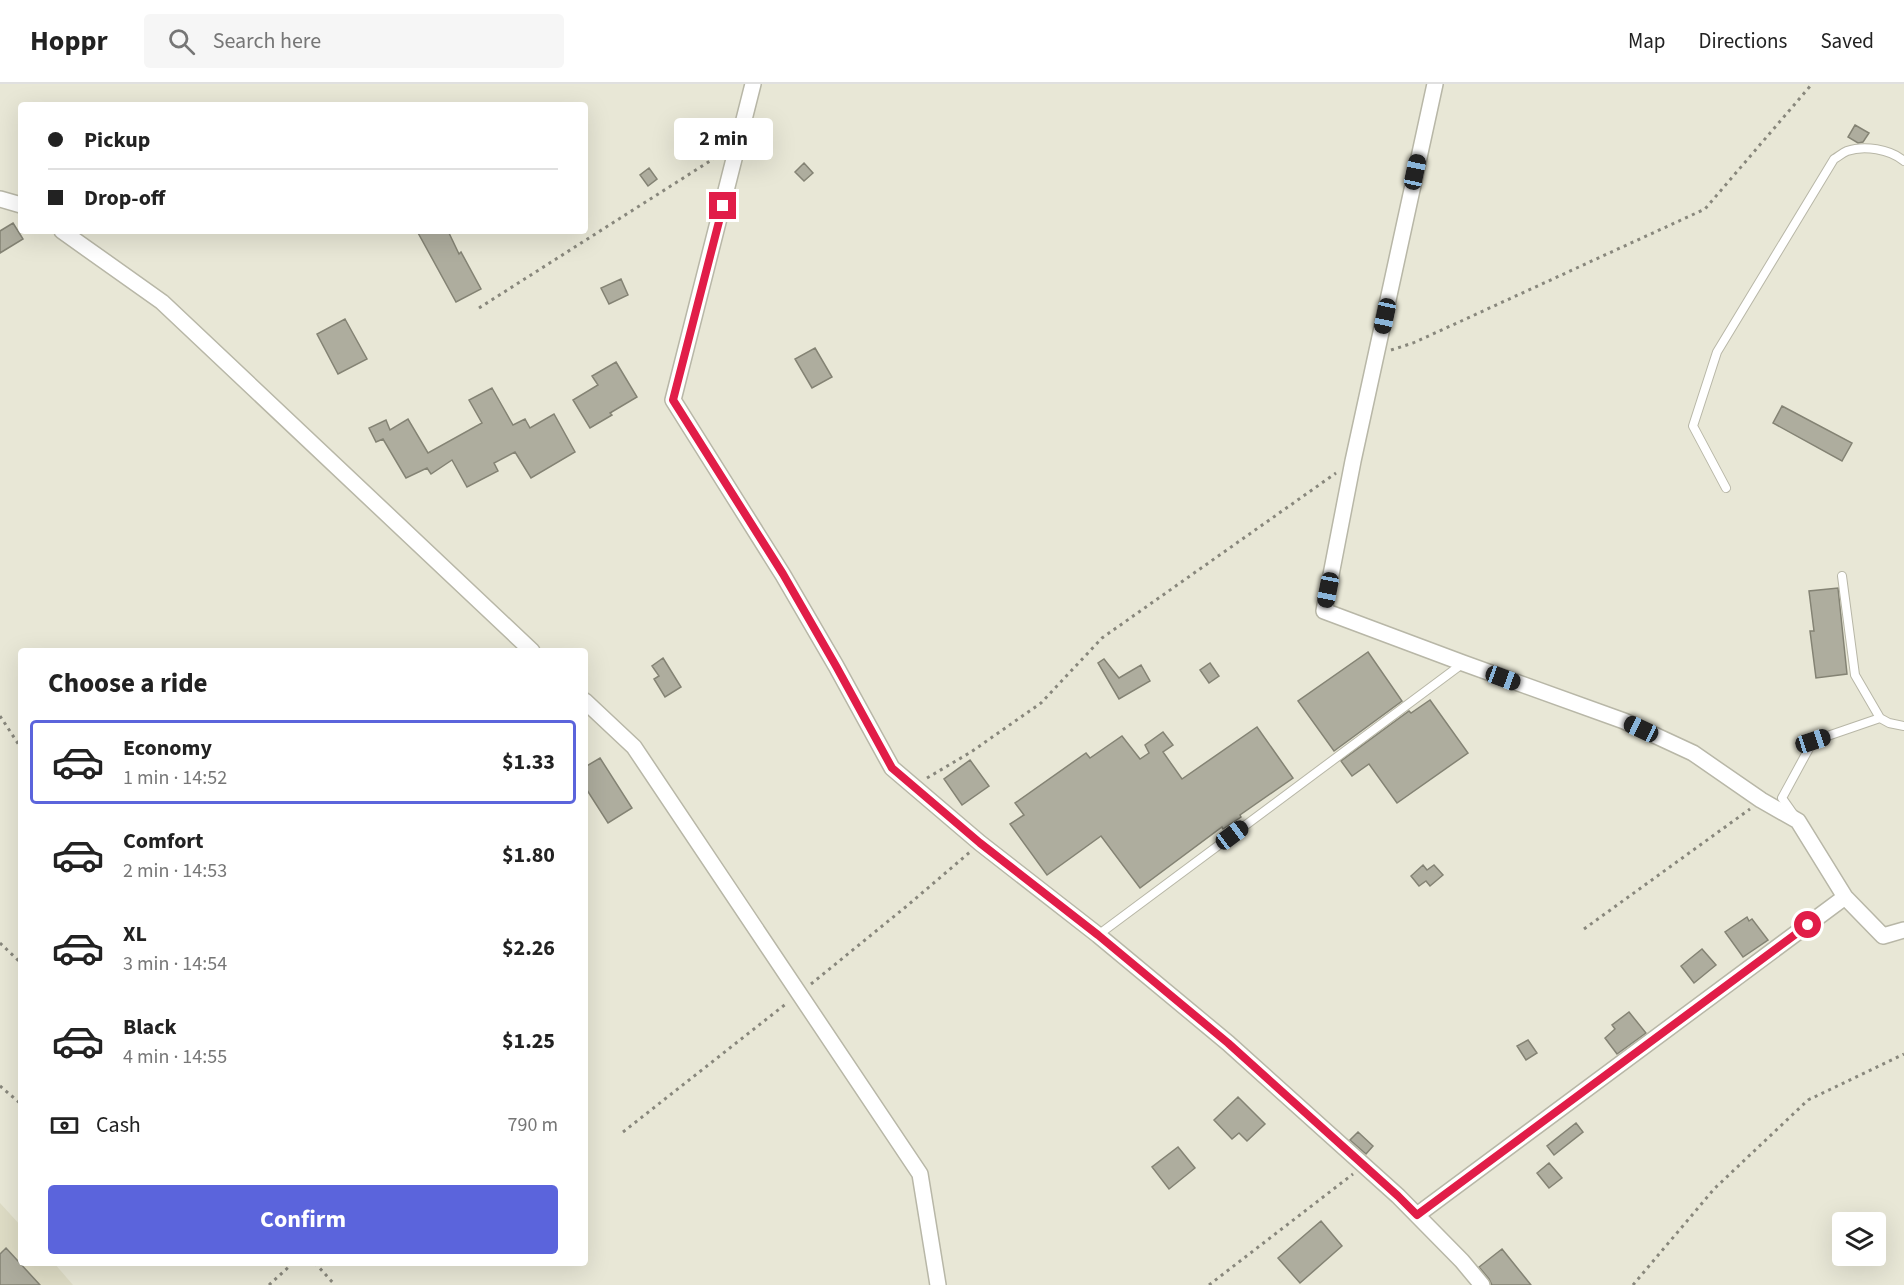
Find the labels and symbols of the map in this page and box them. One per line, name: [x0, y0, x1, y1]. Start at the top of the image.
callout: 2 min: [674, 119, 772, 161]
car: [1402, 153, 1428, 191]
route end: [709, 192, 736, 219]
car: [1372, 297, 1398, 335]
car: [1316, 571, 1340, 609]
car: [1483, 663, 1523, 693]
car: [1621, 713, 1661, 745]
car: [1793, 727, 1833, 755]
car: [1212, 817, 1252, 853]
route start: [1794, 911, 1821, 938]

